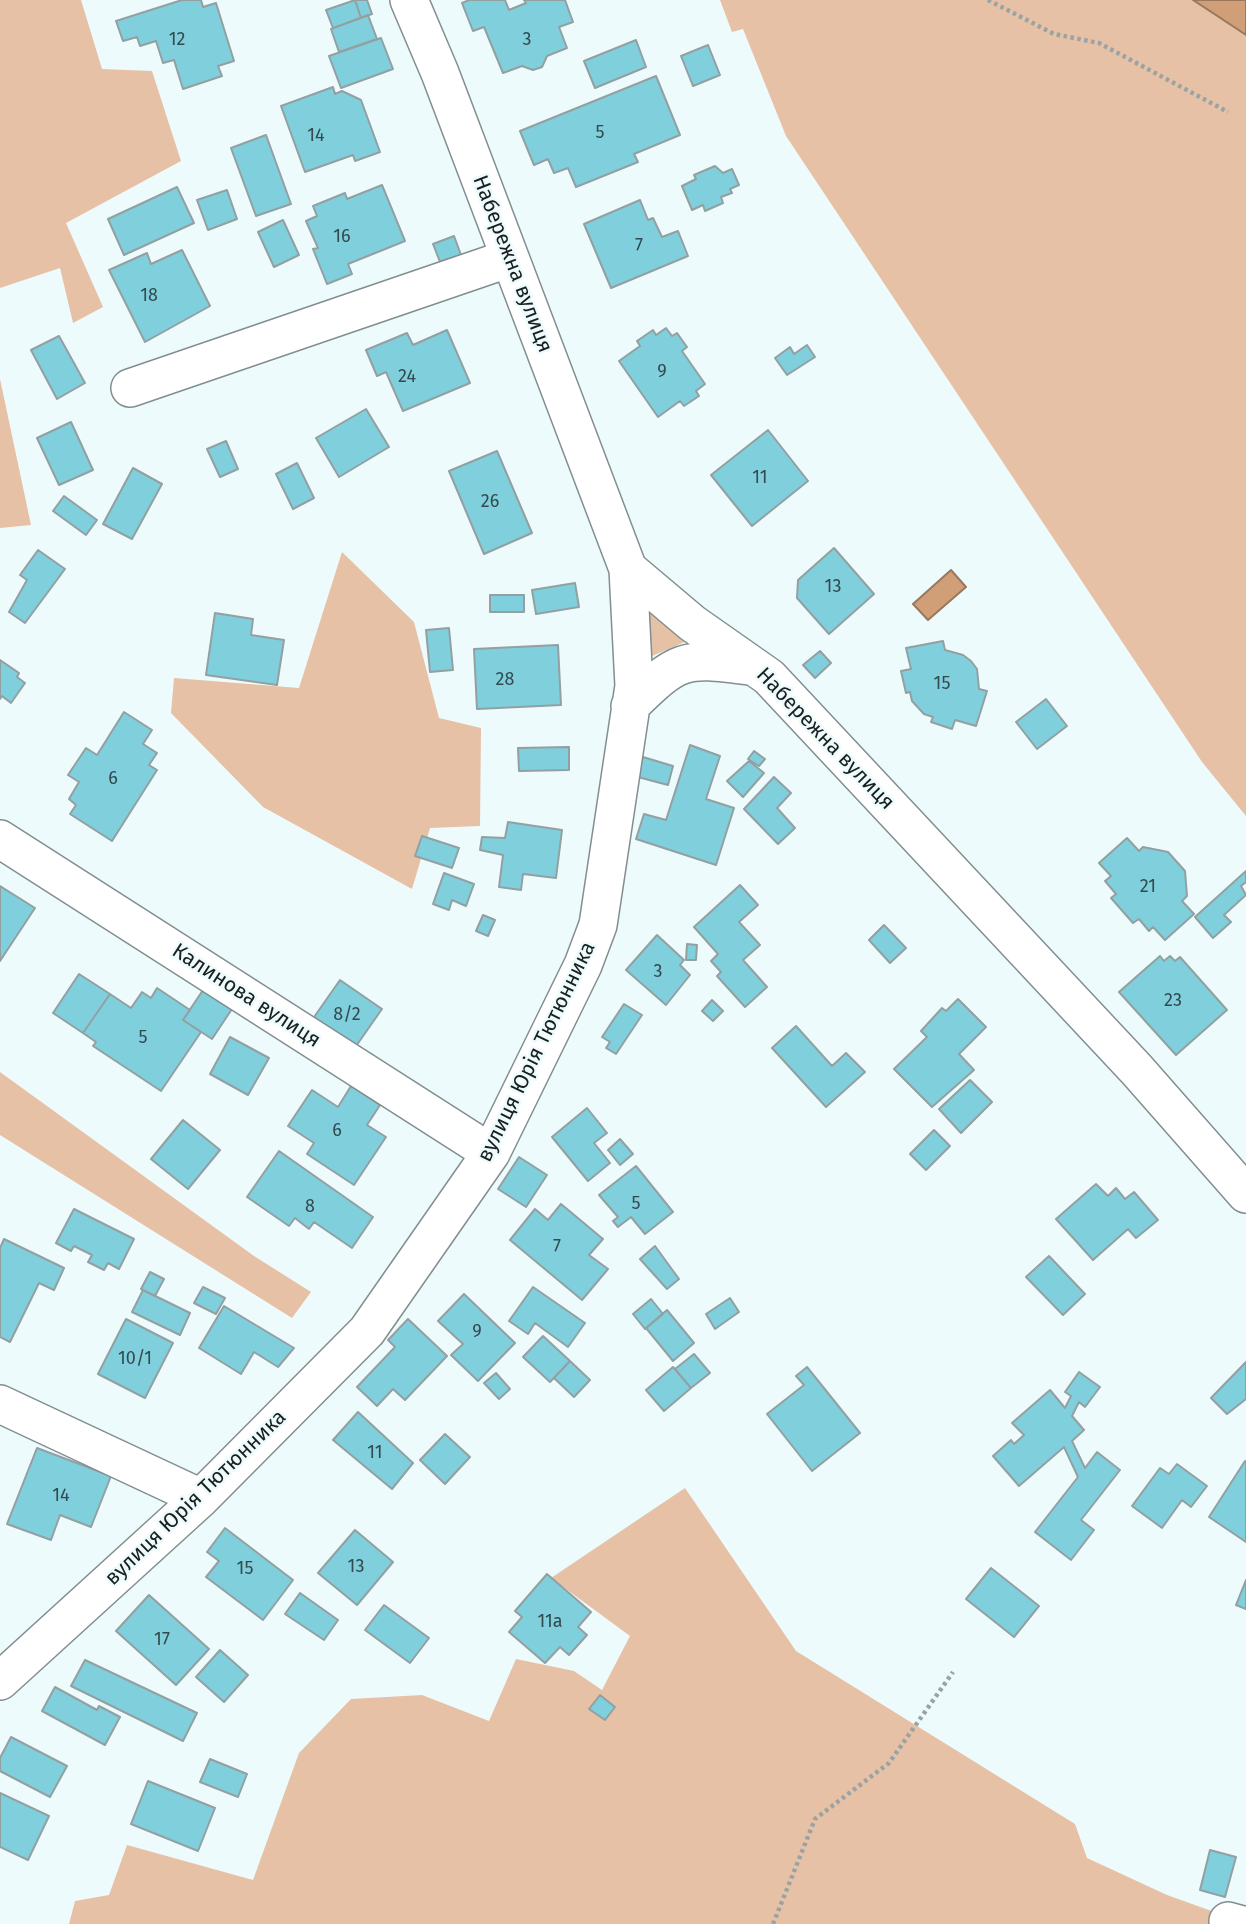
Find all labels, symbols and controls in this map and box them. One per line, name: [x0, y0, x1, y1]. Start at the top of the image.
house number: 12: [169, 29, 185, 51]
house number: 3: [523, 29, 531, 51]
house number: 5: [595, 122, 605, 144]
house number: 14: [307, 125, 325, 147]
street label: Набережна вулиця: [467, 172, 557, 356]
house number: 16: [333, 226, 351, 248]
house number: 7: [635, 235, 643, 257]
house number: 18: [140, 285, 158, 307]
house number: 9: [657, 361, 667, 383]
house number: 24: [398, 366, 416, 388]
house number: 11: [752, 467, 768, 489]
house number: 26: [481, 491, 499, 513]
house number: 13: [825, 576, 841, 598]
street label: Набережна вулиця: [751, 663, 899, 815]
house number: 28: [496, 669, 514, 691]
house number: 15: [934, 673, 950, 695]
house number: 6: [108, 768, 118, 790]
house number: 21: [1140, 876, 1156, 898]
street label: вулиця Юрія Тютюнника: [473, 938, 601, 1166]
street label: Калинова вулиця: [167, 939, 325, 1053]
house number: 3: [654, 961, 662, 983]
house number: 23: [1164, 990, 1182, 1012]
house number: 8/2: [333, 1004, 361, 1026]
house number: 5: [138, 1027, 148, 1049]
house number: 6: [332, 1120, 342, 1142]
house number: 5: [631, 1193, 641, 1215]
house number: 8: [305, 1196, 315, 1218]
house number: 7: [553, 1236, 561, 1258]
house number: 9: [472, 1321, 482, 1343]
house number: 10/1: [118, 1348, 152, 1370]
street label: вулиця Юрія Тютюнника: [100, 1405, 292, 1591]
house number: 11: [367, 1442, 383, 1464]
house number: 14: [52, 1485, 70, 1507]
house number: 13: [348, 1556, 364, 1578]
house number: 15: [237, 1558, 253, 1580]
house number: 11а: [537, 1611, 563, 1633]
house number: 17: [154, 1629, 170, 1651]

